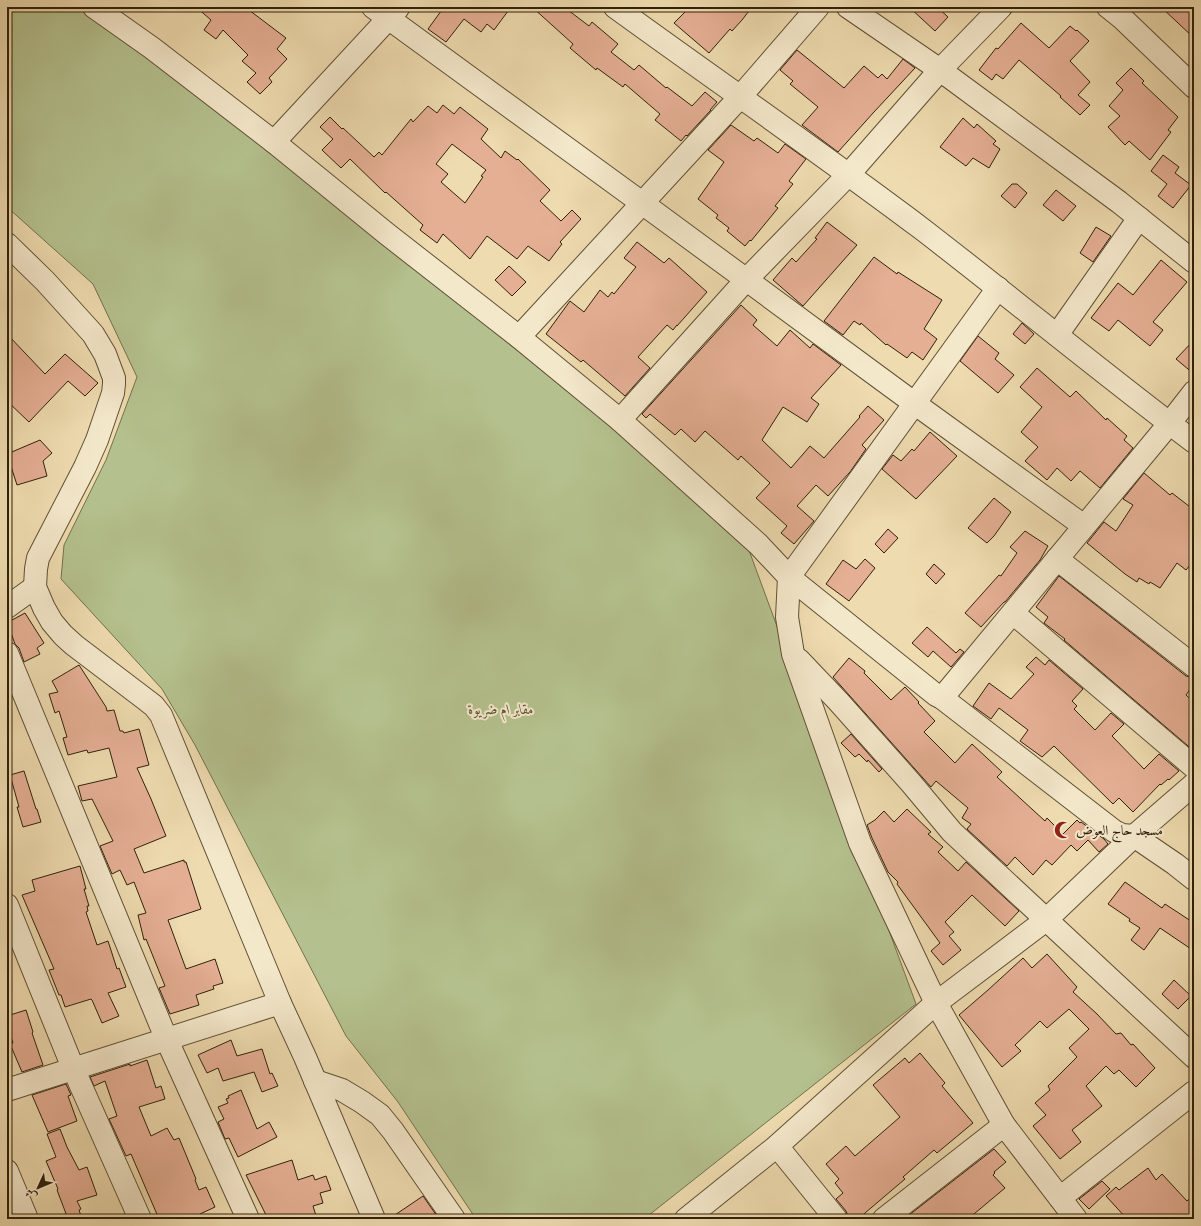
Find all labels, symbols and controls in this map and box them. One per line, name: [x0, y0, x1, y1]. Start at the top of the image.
park label: مقابر ام ضريوة: [467, 701, 534, 722]
mosque icon: مسجد حاج العوض: [1053, 820, 1073, 840]
place label: مسجد حاج العوض: [1076, 822, 1163, 843]
north arrow: [18, 1168, 58, 1208]
text: ش: [23, 1185, 40, 1203]

